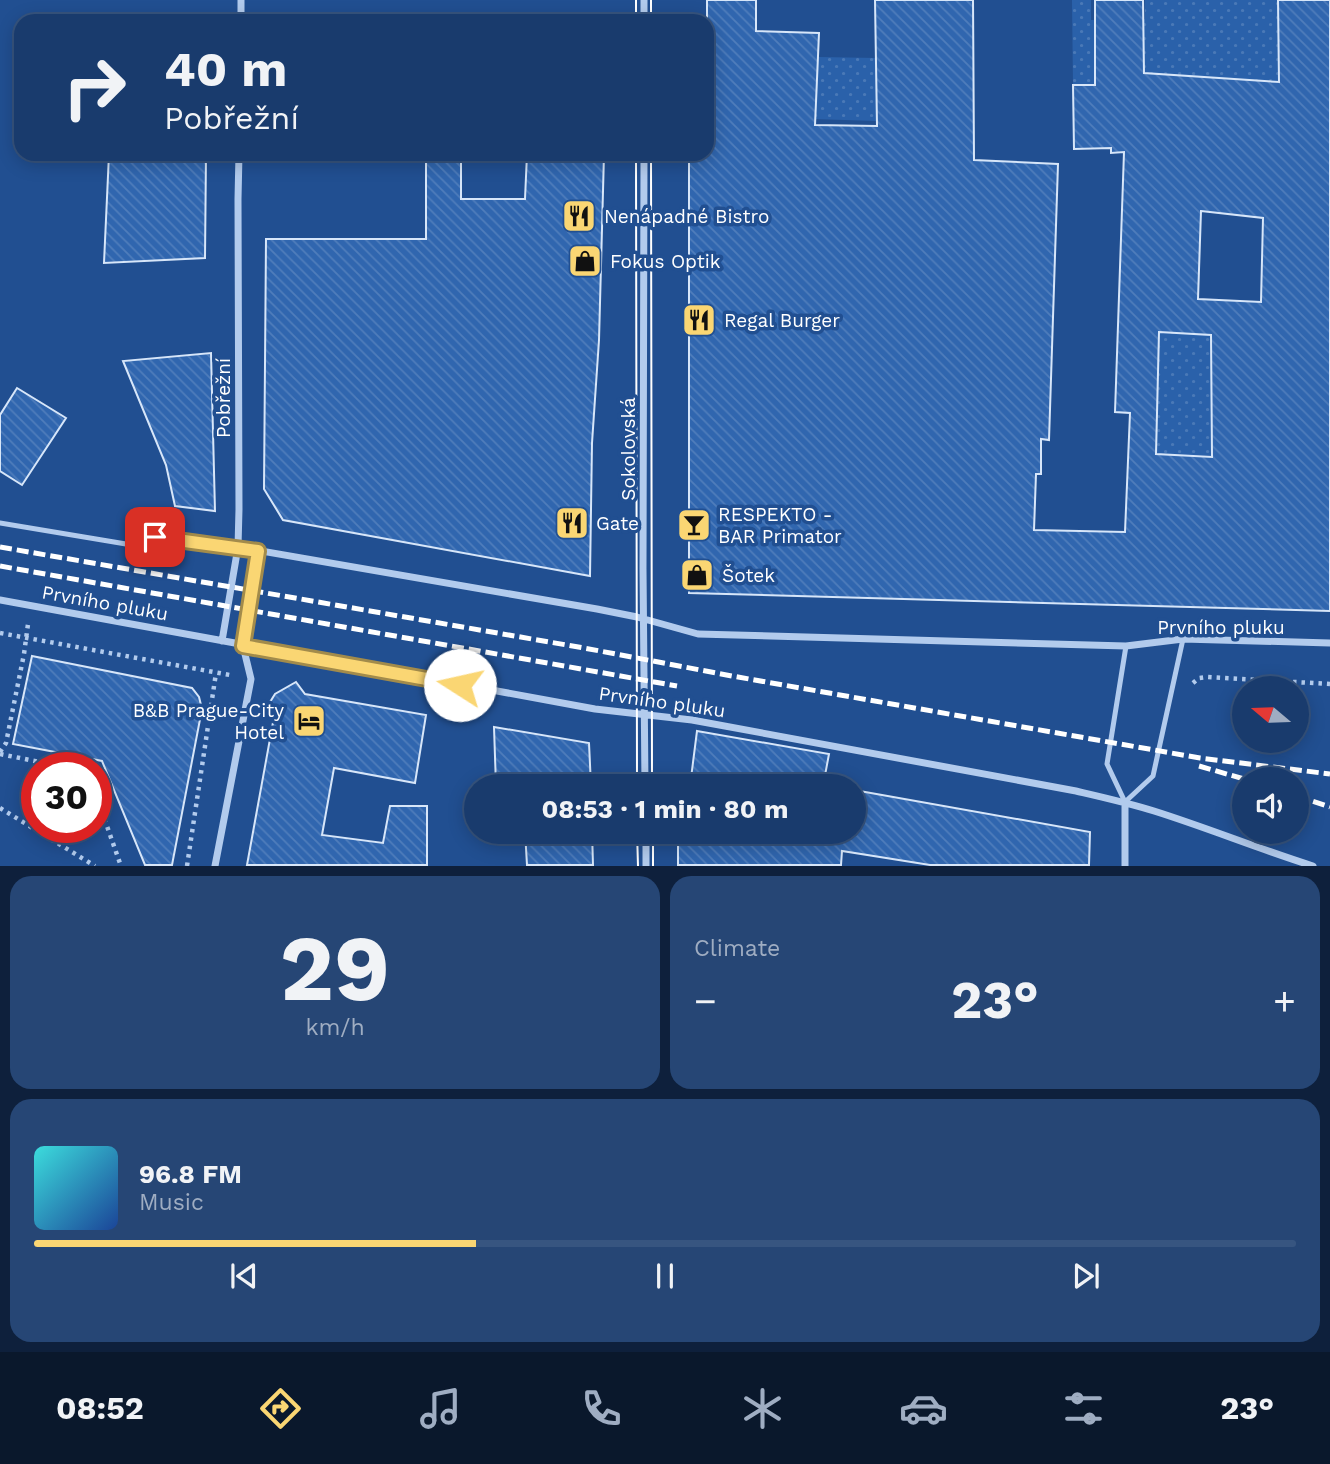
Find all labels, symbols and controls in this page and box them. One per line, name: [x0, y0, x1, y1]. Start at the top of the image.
text: 40 m: [164, 40, 287, 98]
icon: right: [49, 42, 140, 133]
text: Pobřežní: [164, 99, 299, 137]
restaurant icon: Nenápadné Bistro: [560, 197, 598, 235]
place label: Nenápadné Bistro: [604, 205, 769, 228]
shop icon: Fokus Optik: [566, 242, 604, 280]
place label: Fokus Optik: [610, 250, 721, 273]
restaurant icon: Regal Burger: [680, 301, 718, 339]
place label: Regal Burger: [724, 309, 840, 332]
street label: Pobřežní: [212, 358, 235, 438]
street label: Sokolovská: [617, 397, 640, 501]
place label: RESPEKTO - BAR Primator: [718, 503, 842, 548]
restaurant icon: Gate: [553, 504, 591, 542]
bar icon: RESPEKTO - BAR Primator: [675, 506, 713, 544]
pin: [125, 507, 185, 567]
place label: Gate: [596, 512, 639, 535]
icon: arrive: [136, 518, 174, 556]
shop icon: Šotek: [678, 556, 716, 594]
place label: Šotek: [722, 564, 775, 587]
street label: Prvního pluku: [40, 581, 170, 625]
street label: Prvního pluku: [1157, 616, 1285, 639]
position arrow: [423, 648, 497, 722]
north arrow: [1232, 676, 1309, 752]
map controls: [1232, 676, 1309, 844]
street label: Prvního pluku: [597, 682, 727, 722]
place label: B&B Prague-City Hotel: [133, 699, 284, 744]
hotel icon: B&B Prague-City Hotel: [290, 702, 328, 740]
speed limit sign: 30: [21, 752, 112, 843]
button: sound: [1232, 767, 1309, 844]
text: 08:53 · 1 min · 80 m: [541, 794, 789, 824]
text: 29: [280, 915, 390, 1022]
text: Climate: [694, 935, 780, 962]
text: 23°: [951, 970, 1039, 1031]
text: −: [694, 979, 717, 1023]
text: +: [1273, 979, 1296, 1023]
text: km/h: [305, 1014, 365, 1041]
text: 96.8 FM: [139, 1159, 242, 1189]
text: Music: [139, 1189, 204, 1216]
icon: previous: [225, 1257, 263, 1295]
icon: pause: [646, 1257, 684, 1295]
icon: next: [1067, 1257, 1105, 1295]
icon: directions: [256, 1384, 305, 1433]
icon: music: [416, 1384, 465, 1433]
icon: phone: [577, 1384, 626, 1433]
icon: climate: [738, 1384, 787, 1433]
icon: car: [899, 1384, 948, 1433]
icon: filters: [1059, 1384, 1108, 1433]
text: 08:52: [56, 1389, 144, 1427]
text: 23°: [1220, 1389, 1274, 1427]

